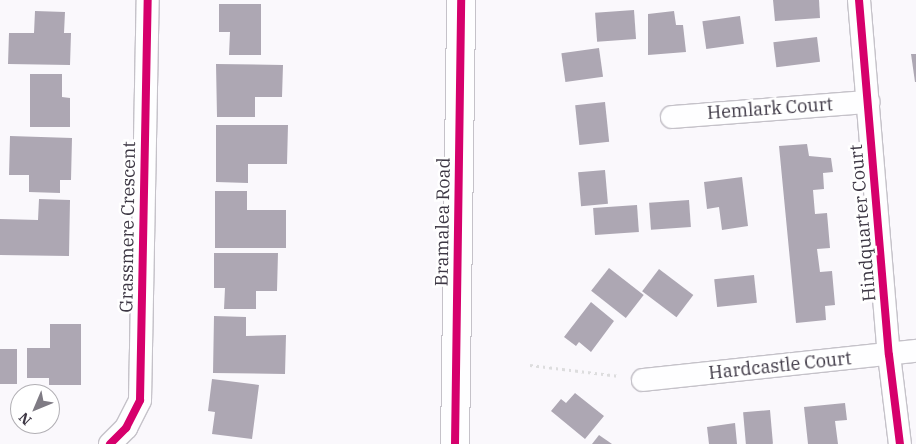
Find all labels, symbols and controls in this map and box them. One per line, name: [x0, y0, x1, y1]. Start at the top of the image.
street label: Hemlark Court: [706, 94, 834, 124]
street label: Grassmere Crescent: [116, 141, 140, 313]
street label: Hindquarter Court: [845, 144, 881, 302]
street label: Bramalea Road: [431, 157, 455, 287]
street label: Hardcastle Court: [708, 348, 852, 384]
north arrow: [10, 384, 60, 434]
text: N: [15, 409, 35, 429]

